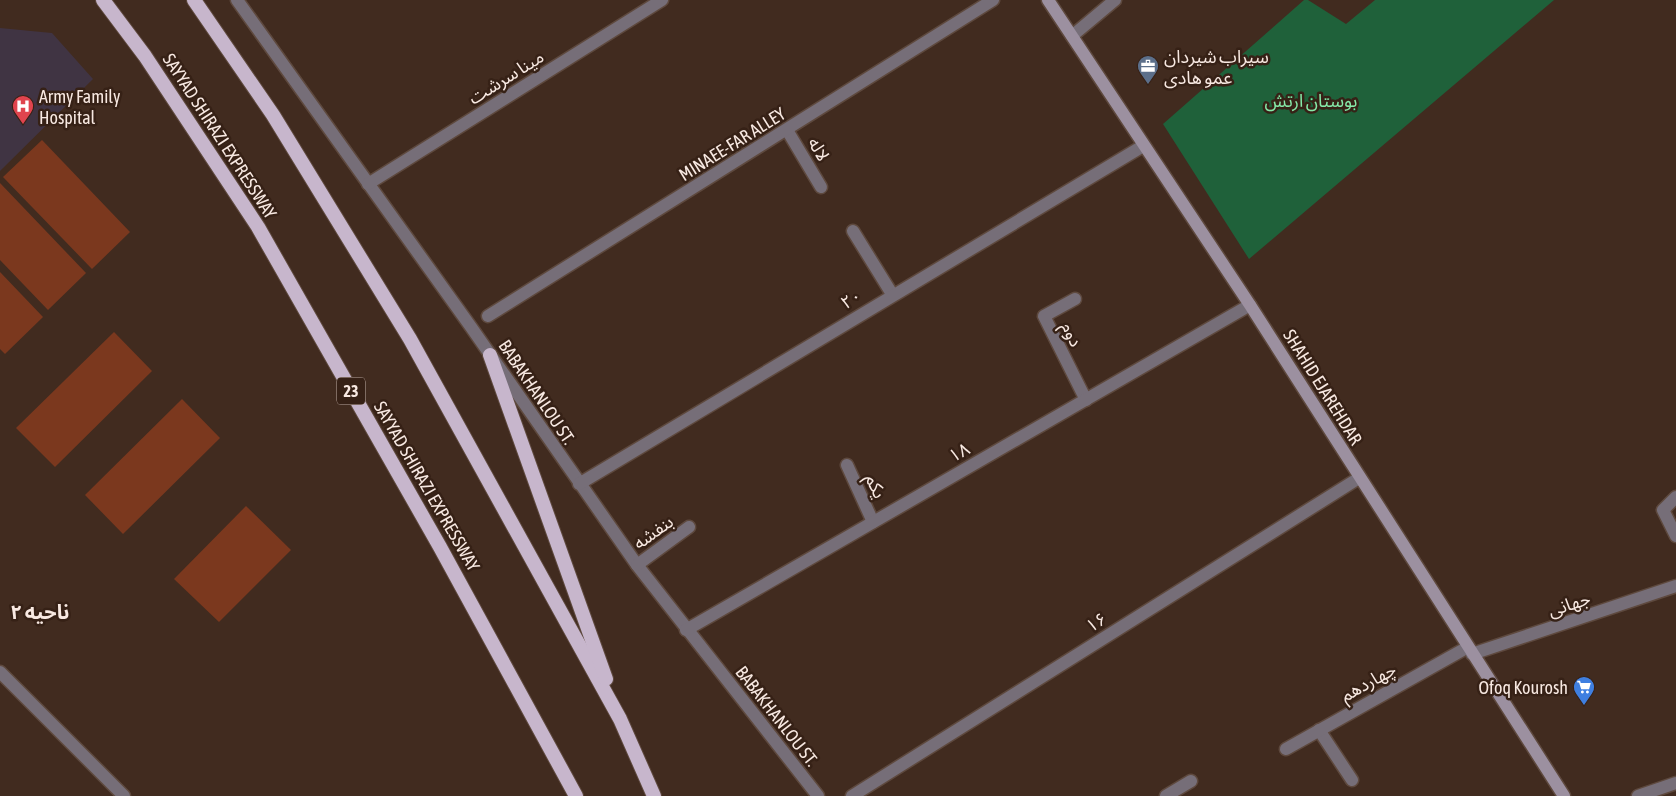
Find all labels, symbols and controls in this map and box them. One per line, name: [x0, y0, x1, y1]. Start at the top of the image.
street label: مینا سرشت: [465, 46, 548, 109]
place label: سیراب شیردان عمو هادی: [1164, 46, 1269, 89]
street label: SAYYAD SHIRAZI EXPRESSWAY: [159, 50, 281, 222]
office icon: سیراب شیردان عمو هادی: [1136, 54, 1160, 85]
place label: Army Family Hospital: [39, 86, 120, 128]
park label: بوستان ارتش: [1265, 90, 1357, 112]
hospital icon: Army Family Hospital: [11, 94, 35, 125]
street label: MINAEE-FAR ALLEY: [675, 103, 789, 185]
street label: لاله: [804, 133, 834, 165]
street label: ۲۰: [837, 285, 865, 313]
street label: دوم: [1053, 318, 1087, 352]
street label: SHAHID EJAREHDAR: [1279, 326, 1367, 448]
street label: BABAKHANLOU ST.: [494, 336, 580, 448]
road number: 23: [337, 378, 365, 404]
street label: SAYYAD SHIRAZI EXPRESSWAY: [370, 397, 484, 575]
street label: ۱۸: [945, 438, 973, 466]
street label: یکم: [859, 470, 891, 503]
street label: بنفشه: [629, 511, 677, 553]
street label: جهانی: [1545, 587, 1593, 622]
district label: ناحیه ۲: [11, 600, 69, 624]
street label: ۱۶: [1082, 608, 1110, 636]
street label: چهاردهم: [1337, 658, 1401, 708]
street label: BABAKHANLOU ST.: [731, 662, 823, 770]
supermarket icon: Ofoq Kourosh: [1572, 675, 1596, 706]
place label: Ofoq Kourosh: [1479, 677, 1568, 698]

